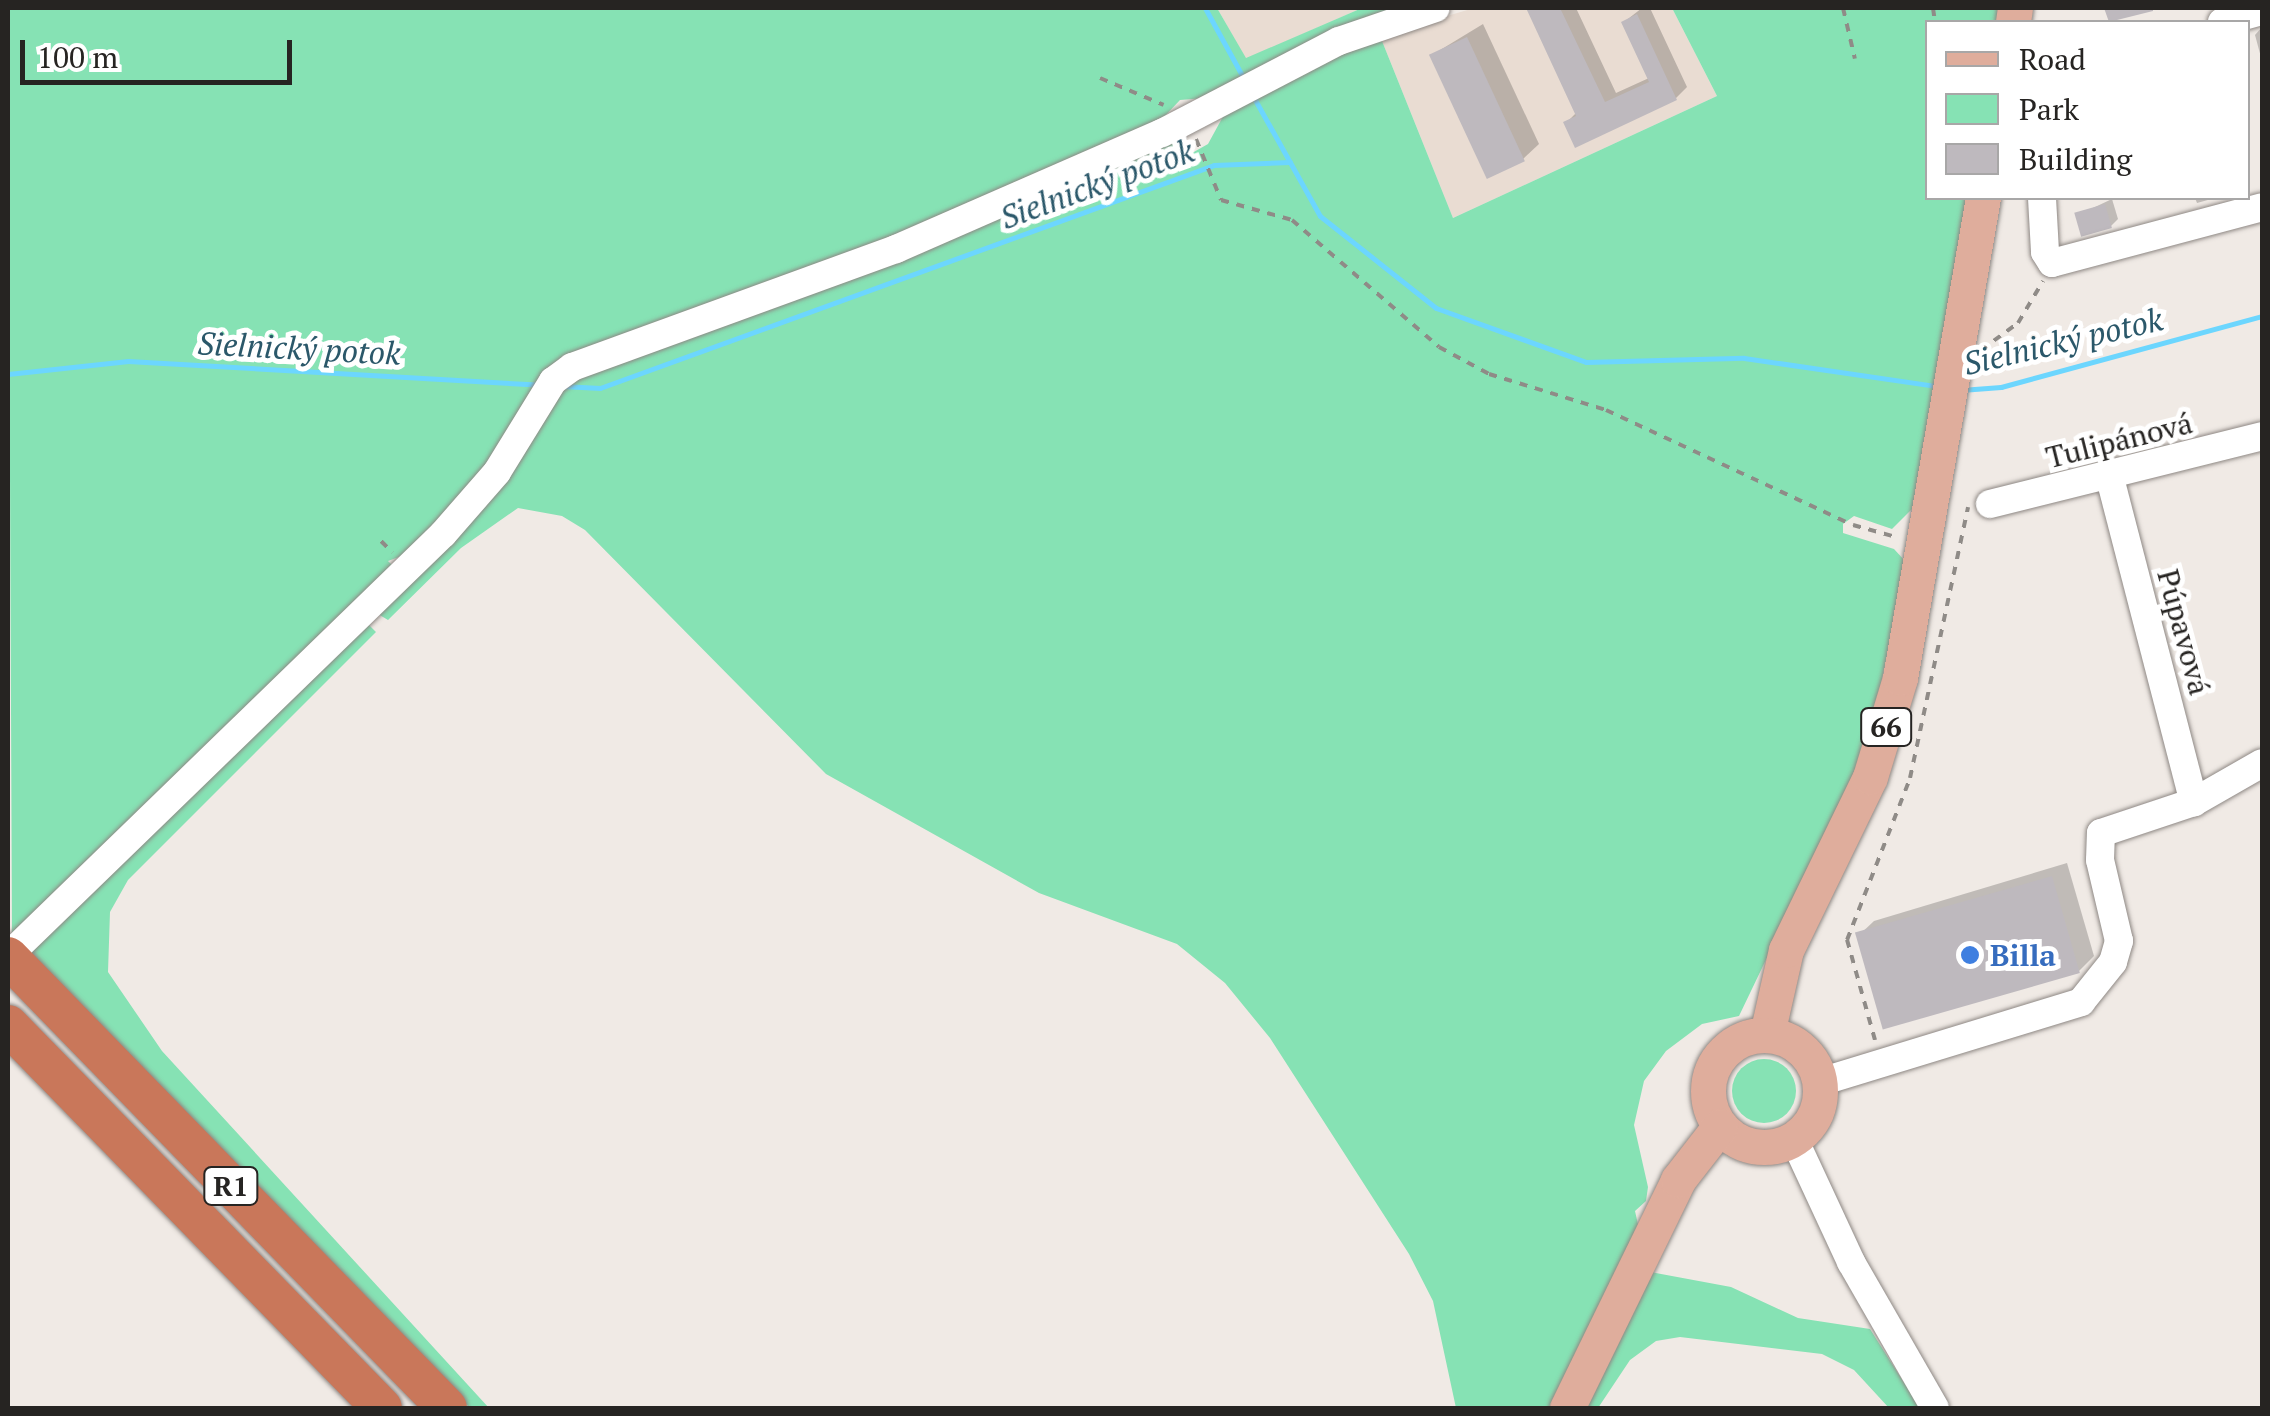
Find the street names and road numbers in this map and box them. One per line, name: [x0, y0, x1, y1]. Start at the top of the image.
street label: Tulipánová: [2042, 404, 2196, 476]
street label: Púpavová: [2150, 565, 2218, 699]
road number: 66: [1858, 704, 1914, 750]
road number: R1: [201, 1163, 261, 1209]

